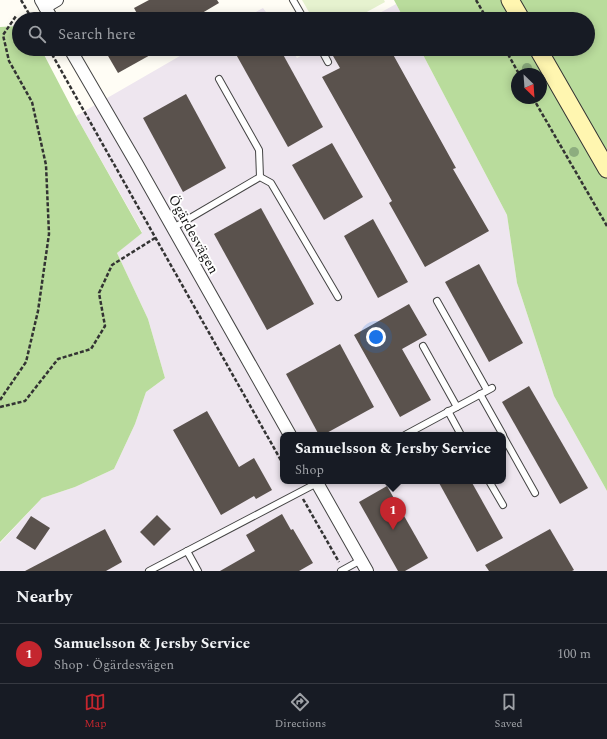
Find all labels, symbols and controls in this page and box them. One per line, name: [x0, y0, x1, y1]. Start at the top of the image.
search box: [12, 12, 595, 56]
icon: search: [26, 23, 48, 45]
text: Search here: [58, 23, 136, 46]
north arrow: [511, 68, 547, 104]
street label: Ögärdesvägen: [163, 191, 224, 278]
your location: [366, 327, 386, 347]
popup: [280, 432, 506, 484]
text: Samuelsson & Jersby Service: [295, 437, 491, 460]
text: Shop: [295, 460, 324, 480]
pin: 1: [380, 497, 406, 530]
text: Nearby: [16, 584, 72, 610]
text: Samuelsson & Jersby Service: [54, 632, 250, 655]
text: 1: [25, 644, 33, 664]
text: 100 m: [557, 644, 591, 664]
text: Shop · Ögärdesvägen: [54, 655, 174, 675]
tab: Map: [84, 691, 106, 732]
tab: Directions: [275, 691, 326, 732]
tab: Saved: [495, 691, 523, 732]

